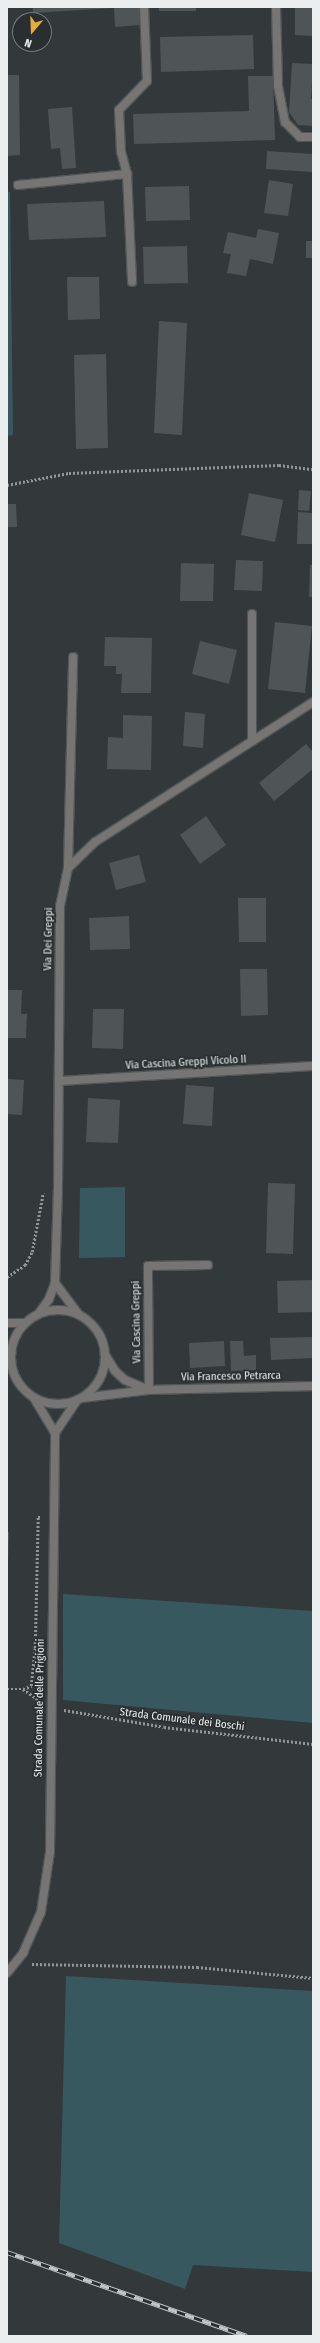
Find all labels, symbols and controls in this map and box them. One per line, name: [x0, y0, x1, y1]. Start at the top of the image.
north arrow: [12, 12, 52, 52]
text: N: [23, 36, 33, 50]
street label: Via Dei Greppi: [42, 907, 56, 971]
street label: Via Cascina Greppi Vicolo II: [125, 1053, 247, 1073]
street label: Via Cascina Greppi: [130, 1280, 144, 1364]
street label: Via Francesco Petrarca: [181, 1370, 281, 1384]
street label: Strada Comunale delle Prigioni: [32, 1639, 48, 1777]
street label: Strada Comunale dei Boschi: [119, 1706, 245, 1734]

